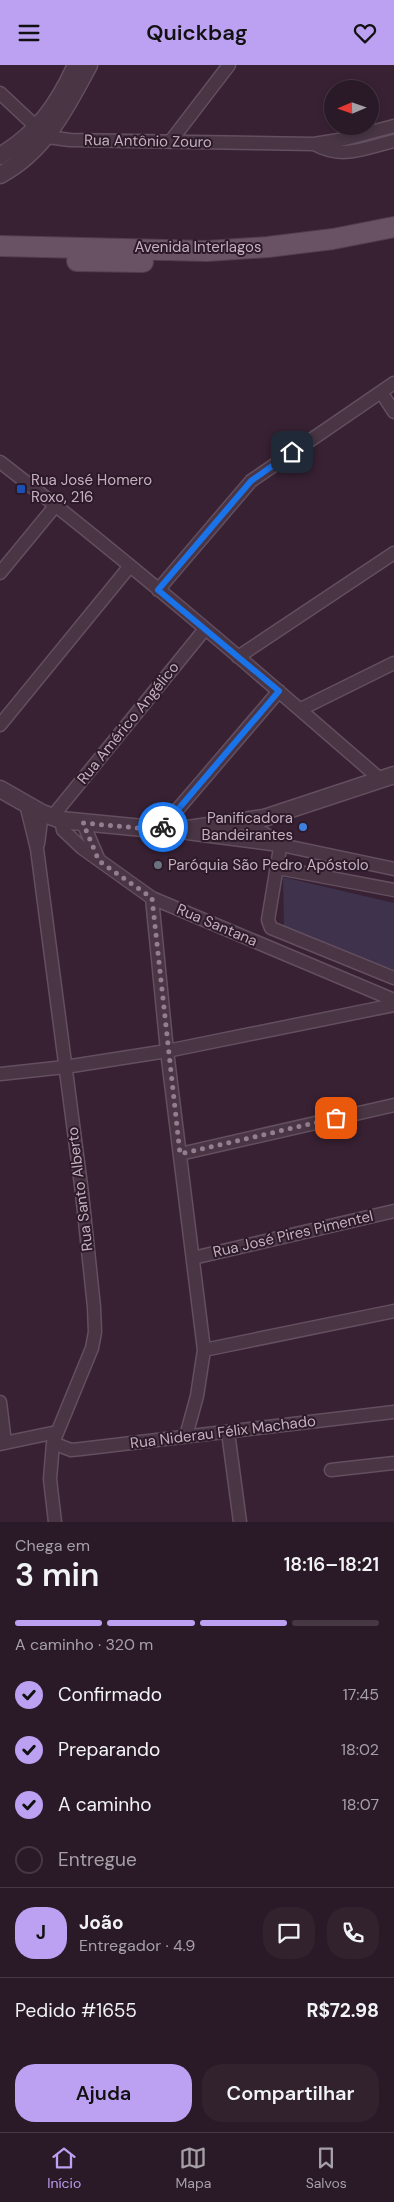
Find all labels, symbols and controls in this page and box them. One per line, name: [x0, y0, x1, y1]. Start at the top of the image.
text: Quickbag: [146, 18, 248, 47]
icon: menu: [15, 19, 43, 47]
icon: heart: [351, 19, 379, 47]
north arrow: [324, 80, 379, 135]
map controls: [324, 80, 379, 135]
street label: Rua Antônio Zouro: [84, 130, 212, 152]
street label: Avenida Interlagos: [135, 237, 261, 257]
pin: [271, 431, 313, 473]
icon: home: [278, 438, 306, 466]
place label: Rua José Homero Roxo, 216: [31, 470, 152, 507]
marker: Rua José Homero Roxo, 216: [15, 483, 27, 495]
street label: Rua Américo Angélico: [72, 658, 184, 788]
courier: [138, 802, 188, 852]
place label: Panificadora Bandeirantes: [202, 808, 293, 845]
icon: bike: [149, 813, 177, 841]
marker: Panificadora Bandeirantes: [297, 821, 309, 833]
place label: Paróquia São Pedro Apóstolo: [168, 855, 369, 875]
marker: Paróquia São Pedro Apóstolo: [152, 859, 164, 871]
street label: Rua Santana: [174, 899, 260, 951]
pin: [315, 1097, 357, 1139]
icon: bag: [322, 1104, 350, 1132]
street label: Rua Santo Alberto: [62, 1126, 98, 1252]
street label: Rua José Pires Pimentel: [211, 1206, 375, 1262]
street label: Rua Niderau Félix Machado: [129, 1411, 317, 1453]
text: Chega em: [15, 1535, 90, 1556]
text: 18:16–18:21: [284, 1552, 379, 1577]
text: 3 min: [15, 1554, 99, 1596]
text: A caminho · 320 m: [15, 1634, 153, 1655]
icon: check: [15, 1681, 43, 1709]
text: Confirmado: [58, 1682, 162, 1707]
text: 17:45: [343, 1684, 379, 1705]
icon: check: [15, 1736, 43, 1764]
text: Preparando: [58, 1737, 160, 1762]
text: 18:02: [341, 1739, 379, 1760]
icon: check: [15, 1791, 43, 1819]
text: A caminho: [58, 1792, 151, 1817]
text: 18:07: [342, 1794, 379, 1815]
text: Entregue: [58, 1847, 137, 1872]
button: chat: [263, 1907, 315, 1959]
button: phone: [327, 1907, 379, 1959]
text: João: [79, 1910, 124, 1935]
text: J: [36, 1920, 46, 1945]
text: Entregador · 4.9: [79, 1935, 195, 1956]
text: Pedido #1655: [15, 1998, 137, 2023]
text: R$72.98: [306, 1998, 379, 2023]
button: Ajuda: [15, 2064, 192, 2122]
button: Compartilhar: [202, 2064, 379, 2122]
tab: Início: [47, 2144, 81, 2192]
tab: Mapa: [176, 2144, 211, 2192]
tab: Salvos: [306, 2144, 347, 2192]

